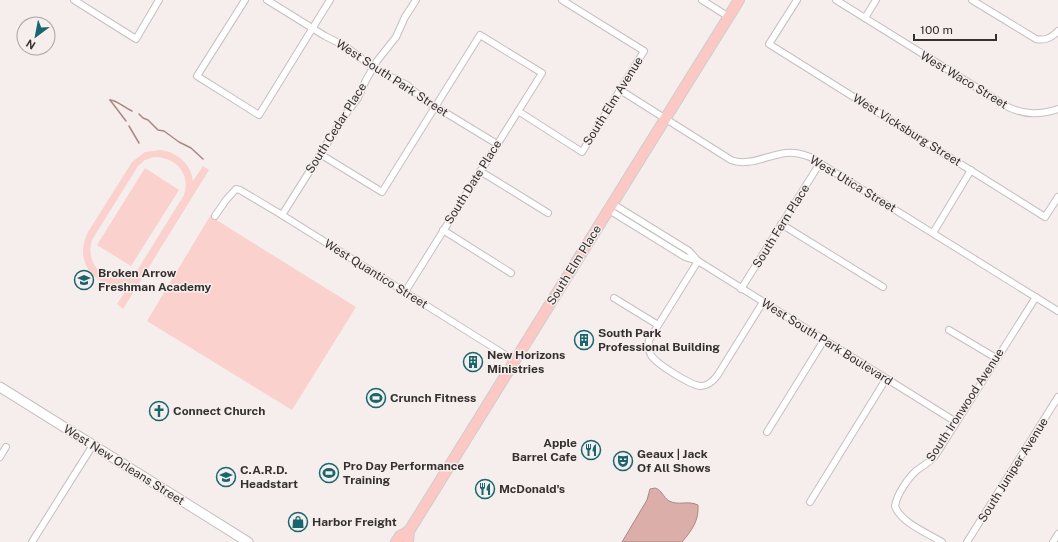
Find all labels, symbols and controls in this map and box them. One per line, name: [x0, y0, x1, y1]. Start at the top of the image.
north arrow: [16, 16, 56, 56]
scale bar: [914, 16, 996, 42]
text: 100 m: [920, 23, 953, 37]
street label: West South Park Street: [333, 36, 451, 120]
text: N: [24, 37, 38, 52]
street label: West Waco Street: [918, 48, 1011, 112]
street label: South Elm Avenue: [580, 54, 646, 148]
street label: South Cedar Place: [303, 80, 370, 176]
street label: West Vicksburg Street: [850, 91, 964, 169]
street label: South Date Place: [442, 137, 505, 227]
street label: West Utica Street: [807, 153, 899, 216]
street label: South Fern Place: [750, 182, 812, 270]
street label: South Elm Place: [544, 222, 604, 308]
street label: West Quantico Street: [322, 236, 431, 312]
place label: Broken Arrow Freshman Academy: [98, 266, 212, 294]
school or university icon: Broken Arrow Freshman Academy: [73, 269, 95, 291]
street label: West South Park Boulevard: [759, 296, 895, 388]
place label: South Park Professional Building: [598, 326, 720, 354]
building icon: South Park Professional Building: [573, 329, 595, 351]
street label: South Ironwood Avenue: [923, 346, 1007, 464]
place label: New Horizons Ministries: [487, 348, 565, 376]
building icon: New Horizons Ministries: [462, 351, 484, 373]
sports icon: Crunch Fitness: [365, 387, 387, 409]
place label: Crunch Fitness: [390, 391, 476, 405]
church icon: Connect Church: [148, 400, 170, 422]
place label: Connect Church: [173, 404, 265, 418]
street label: South Juniper Avenue: [975, 415, 1051, 525]
street label: West New Orleans Street: [61, 422, 187, 508]
place label: Apple Barrel Cafe: [512, 436, 577, 464]
restaurant icon: Apple Barrel Cafe: [580, 439, 602, 461]
place label: Geaux | Jack Of All Shows: [637, 447, 711, 475]
theatre icon: Geaux | Jack Of All Shows: [612, 450, 634, 472]
place label: Pro Day Performance Training: [343, 459, 464, 487]
sports icon: Pro Day Performance Training: [318, 462, 340, 484]
place label: C.A.R.D. Headstart: [240, 463, 298, 491]
school or university icon: C.A.R.D. Headstart: [215, 466, 237, 488]
restaurant icon: McDonald's: [474, 478, 496, 500]
place label: McDonald's: [499, 482, 565, 496]
shop icon: Harbor Freight: [287, 511, 309, 533]
place label: Harbor Freight: [312, 515, 397, 529]

